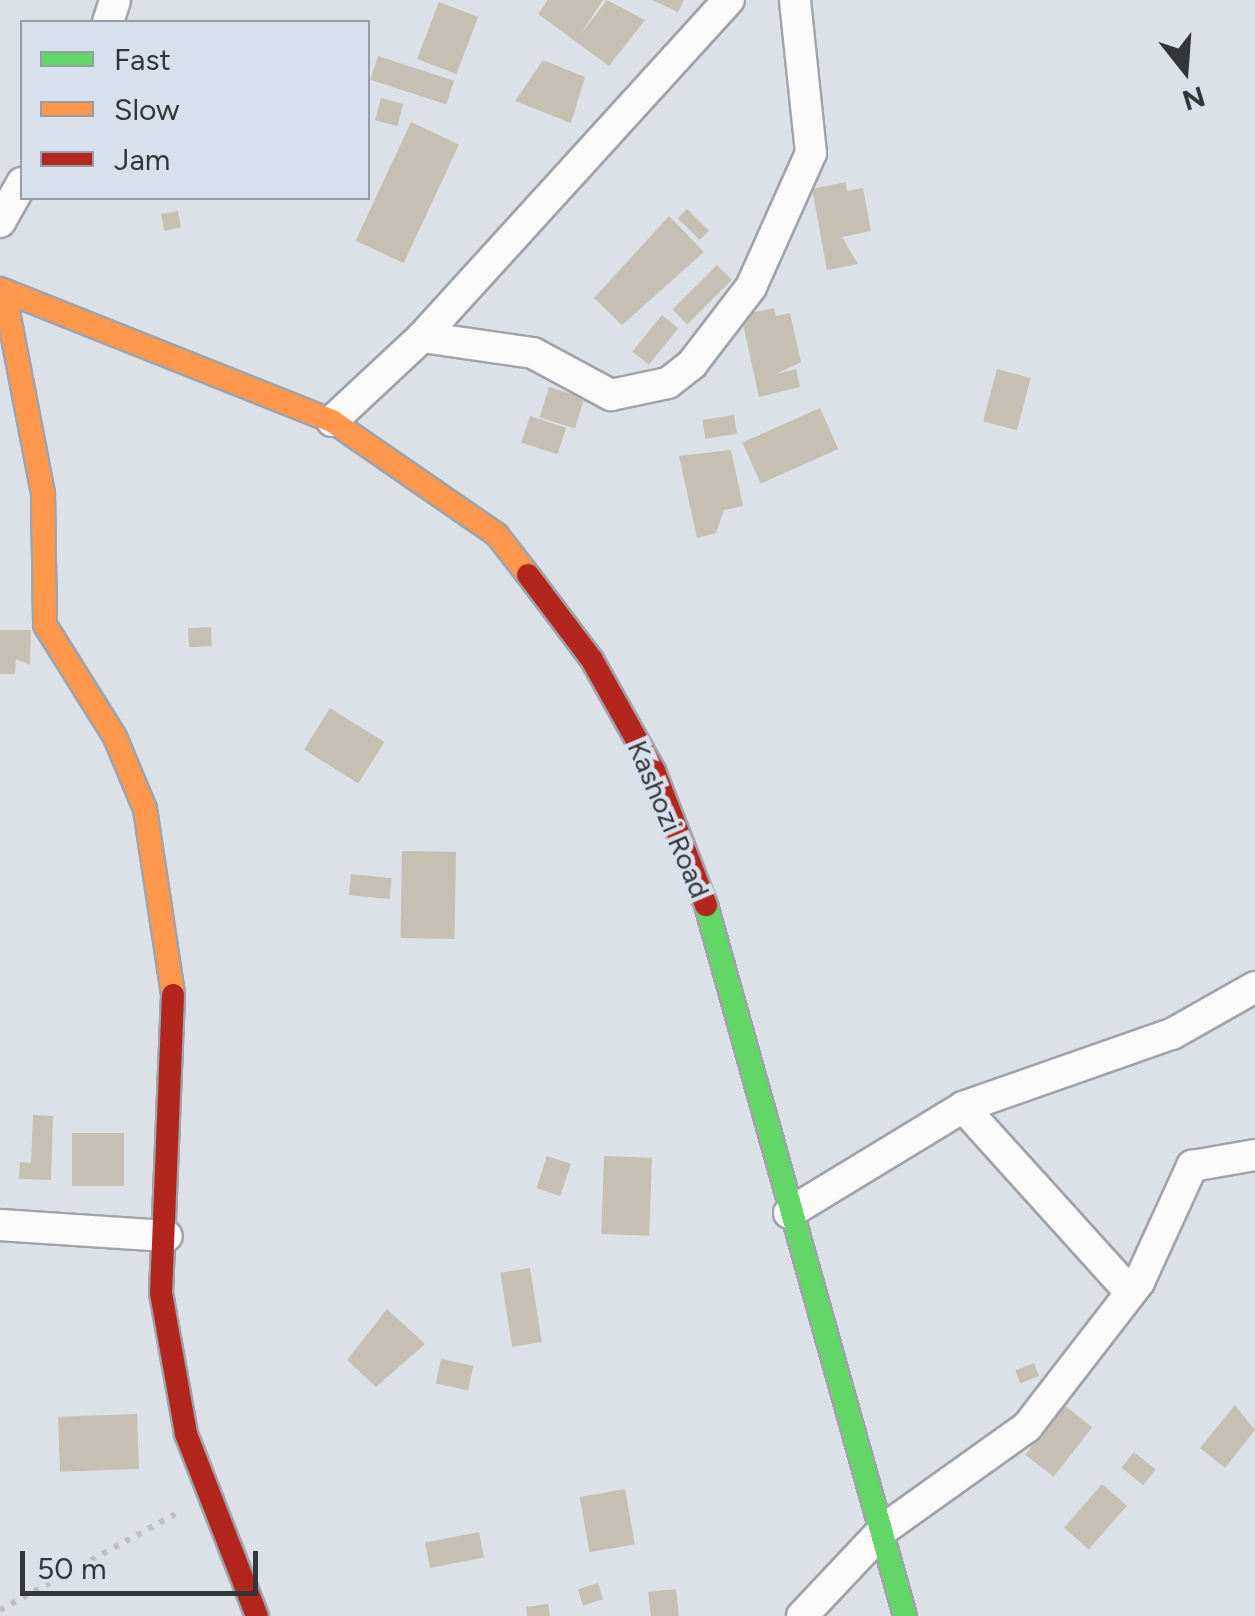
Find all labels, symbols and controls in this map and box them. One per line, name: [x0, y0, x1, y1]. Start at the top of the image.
legend: [20, 20, 370, 200]
north arrow: [1135, 20, 1235, 120]
text: Fast: [114, 41, 171, 78]
text: N: [1178, 79, 1209, 118]
text: Slow: [114, 91, 180, 128]
text: Jam: [114, 141, 170, 178]
street label: Kashozi Road: [621, 735, 717, 903]
scale bar: [25, 1531, 262, 1593]
text: 50 m: [37, 1550, 106, 1587]

